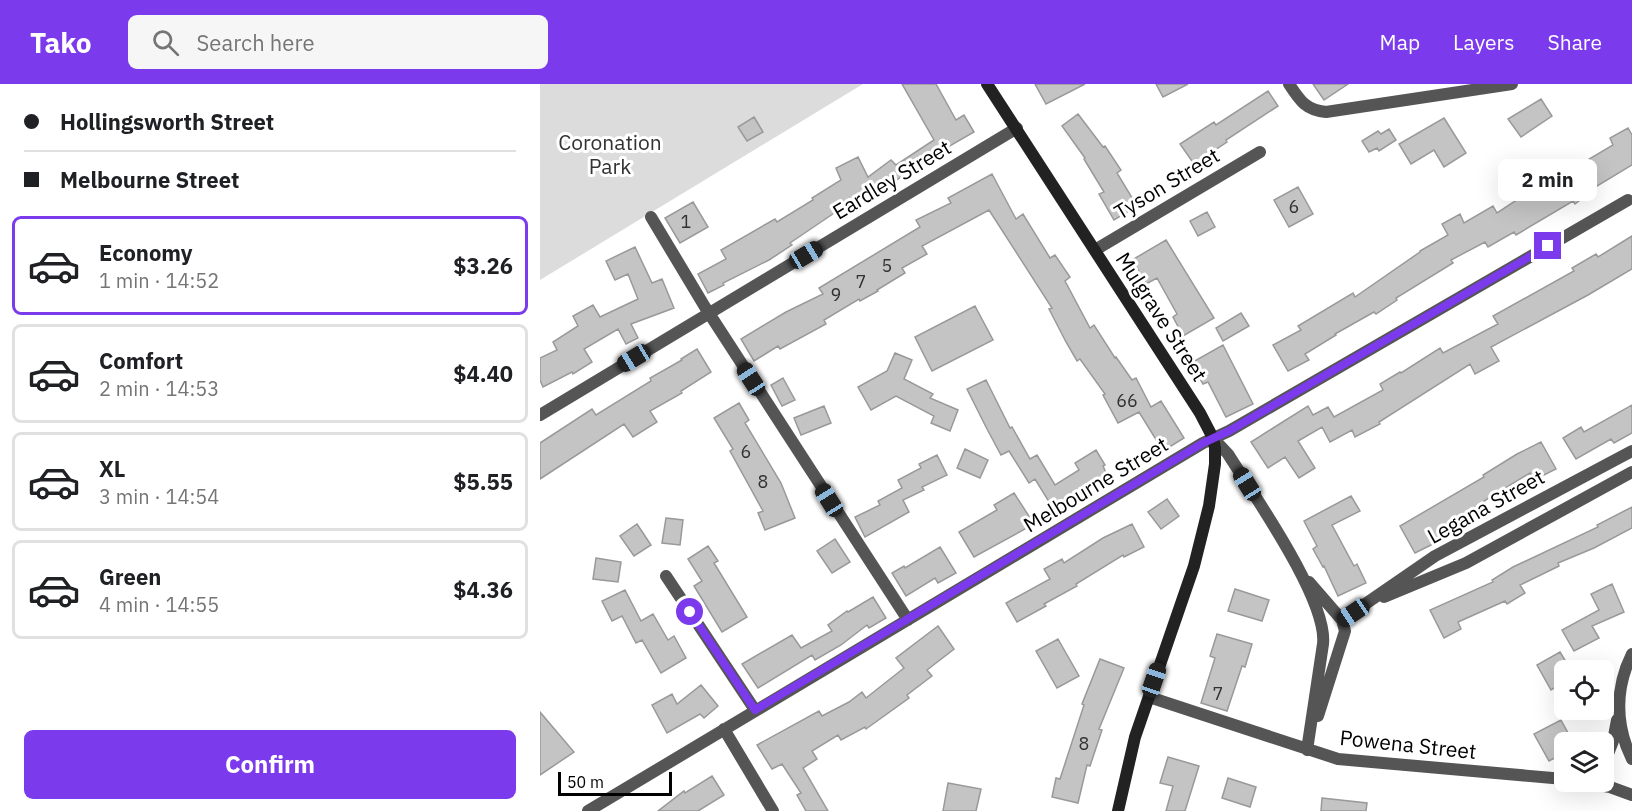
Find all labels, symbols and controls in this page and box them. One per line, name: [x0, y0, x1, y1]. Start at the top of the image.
search box: [128, 15, 548, 69]
text: Tako: [30, 24, 92, 61]
icon: search: [149, 26, 182, 59]
text: Search here: [197, 28, 314, 57]
text: Map: [1380, 28, 1420, 56]
text: Layers: [1453, 28, 1515, 56]
text: Share: [1548, 28, 1602, 56]
text: Hollingsworth Street: [60, 107, 274, 136]
park label: Coronation Park: [558, 128, 662, 180]
street label: Eardley Street: [827, 133, 956, 225]
street label: Tyson Street: [1109, 141, 1224, 226]
callout: 2 min: [1498, 159, 1598, 201]
text: Melbourne Street: [60, 165, 239, 194]
text: 2 min: [1521, 166, 1574, 193]
house number: 6: [1289, 195, 1299, 218]
house number: 1: [681, 210, 691, 233]
route end: [1534, 232, 1561, 259]
text: Economy: [99, 238, 193, 267]
car: [786, 238, 826, 272]
icon: car: [27, 239, 81, 293]
street label: Mulgrave Street: [1110, 246, 1214, 386]
text: $3.26: [453, 251, 513, 280]
house number: 5: [882, 254, 892, 277]
text: 1 min · 14:52: [99, 267, 219, 294]
house number: 7: [856, 270, 866, 293]
house number: 9: [831, 283, 841, 306]
car: [614, 341, 654, 375]
text: Comfort: [99, 346, 183, 375]
icon: car: [27, 347, 81, 401]
text: $4.40: [453, 359, 513, 388]
car: [734, 359, 768, 399]
text: 2 min · 14:53: [99, 375, 219, 402]
house number: 66: [1116, 389, 1138, 412]
street label: Melbourne Street: [1018, 430, 1173, 538]
house number: 6: [741, 440, 751, 463]
text: XL: [99, 454, 125, 483]
icon: car: [27, 455, 81, 509]
street label: Legana Street: [1422, 462, 1549, 550]
car: [1230, 464, 1264, 504]
text: $5.55: [453, 467, 513, 496]
house number: 8: [758, 470, 768, 493]
car: [812, 480, 846, 520]
text: 3 min · 14:54: [99, 483, 219, 510]
text: Green: [99, 562, 161, 591]
icon: car: [27, 563, 81, 617]
text: $4.36: [453, 575, 513, 604]
text: 4 min · 14:55: [99, 591, 219, 618]
car: [1333, 595, 1373, 631]
route start: [676, 598, 703, 625]
car: [1140, 660, 1168, 700]
map controls: [1554, 660, 1614, 792]
button: locate: [1554, 660, 1614, 720]
house number: 7: [1213, 682, 1223, 705]
street label: Powena Street: [1338, 723, 1478, 765]
button: Confirm: [24, 730, 516, 799]
house number: 8: [1079, 732, 1089, 755]
button: layers: [1554, 732, 1614, 792]
scale bar: [558, 769, 672, 796]
text: 50 m: [567, 772, 604, 792]

